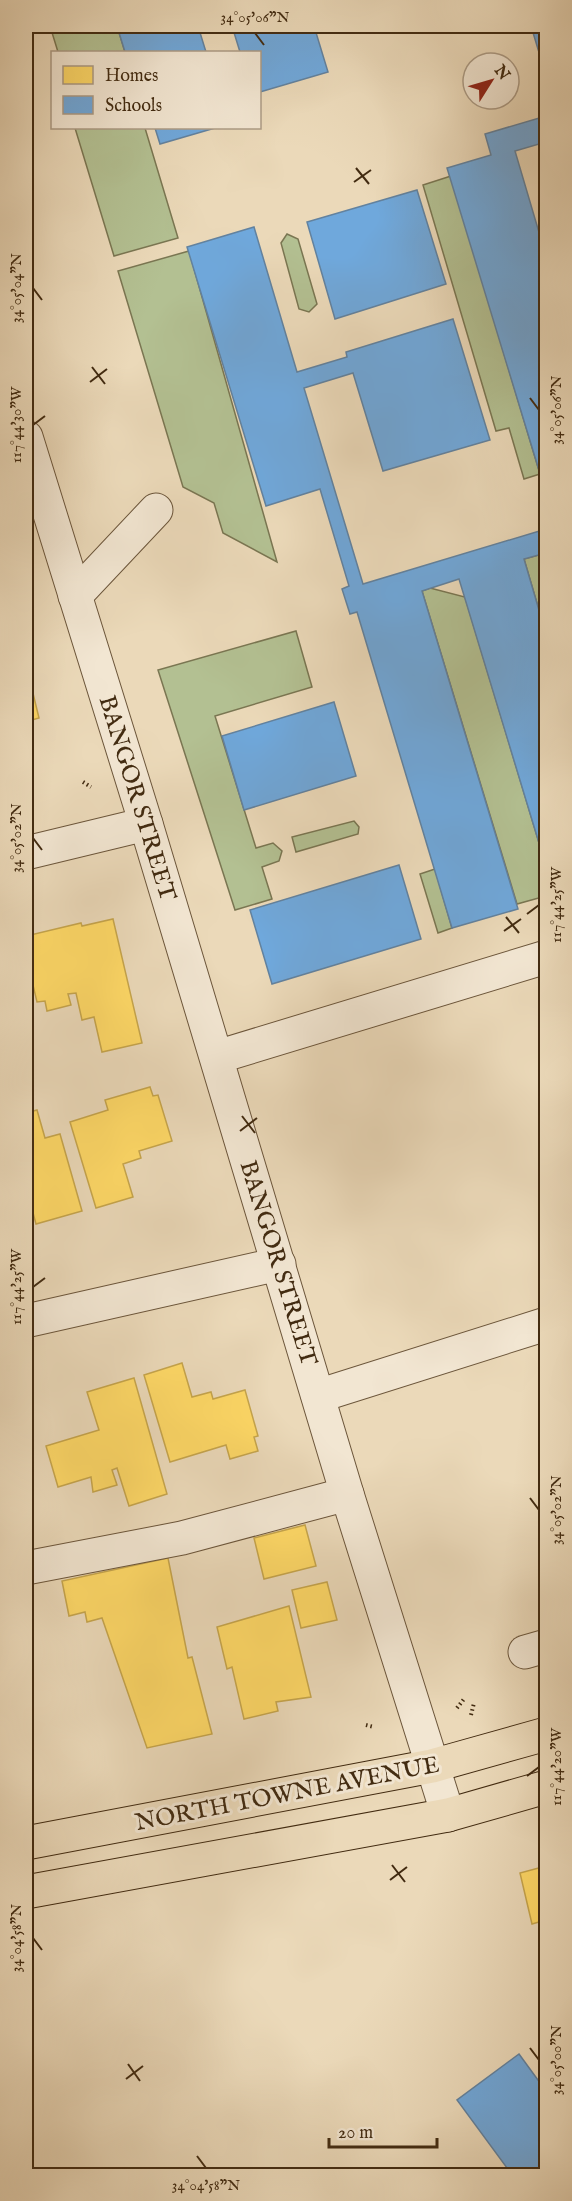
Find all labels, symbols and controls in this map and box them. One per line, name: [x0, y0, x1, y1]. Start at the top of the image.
text: 34°05'06"N: [221, 8, 289, 27]
legend: [51, 51, 261, 129]
north arrow: [461, 51, 521, 111]
text: N: [489, 61, 514, 85]
text: Homes: [105, 65, 158, 88]
text: Schools: [105, 95, 162, 118]
text: 34°05'04"N: [7, 253, 26, 323]
text: 34°05'06"N: [547, 376, 566, 444]
text: 117°44'30"W: [7, 386, 26, 463]
street label: BANGOR STREET: [91, 692, 183, 905]
text: 34°05'02"N: [7, 803, 26, 873]
text: 117°44'25"W: [547, 866, 566, 943]
street label: BANGOR STREET: [232, 1157, 324, 1370]
text: 117°44'25"W: [7, 1248, 26, 1325]
text: 34°05'02"N: [547, 1475, 566, 1545]
text: 117°44'20"W: [547, 1727, 566, 1806]
street label: NORTH TOWNE AVENUE: [133, 1750, 442, 1839]
text: 34°04'58"N: [7, 1904, 26, 1972]
text: 34°05'00"N: [547, 2025, 566, 2095]
scale bar: [329, 2111, 437, 2149]
text: 20 m: [338, 2122, 373, 2145]
text: 34°04'58"N: [172, 2176, 240, 2195]

